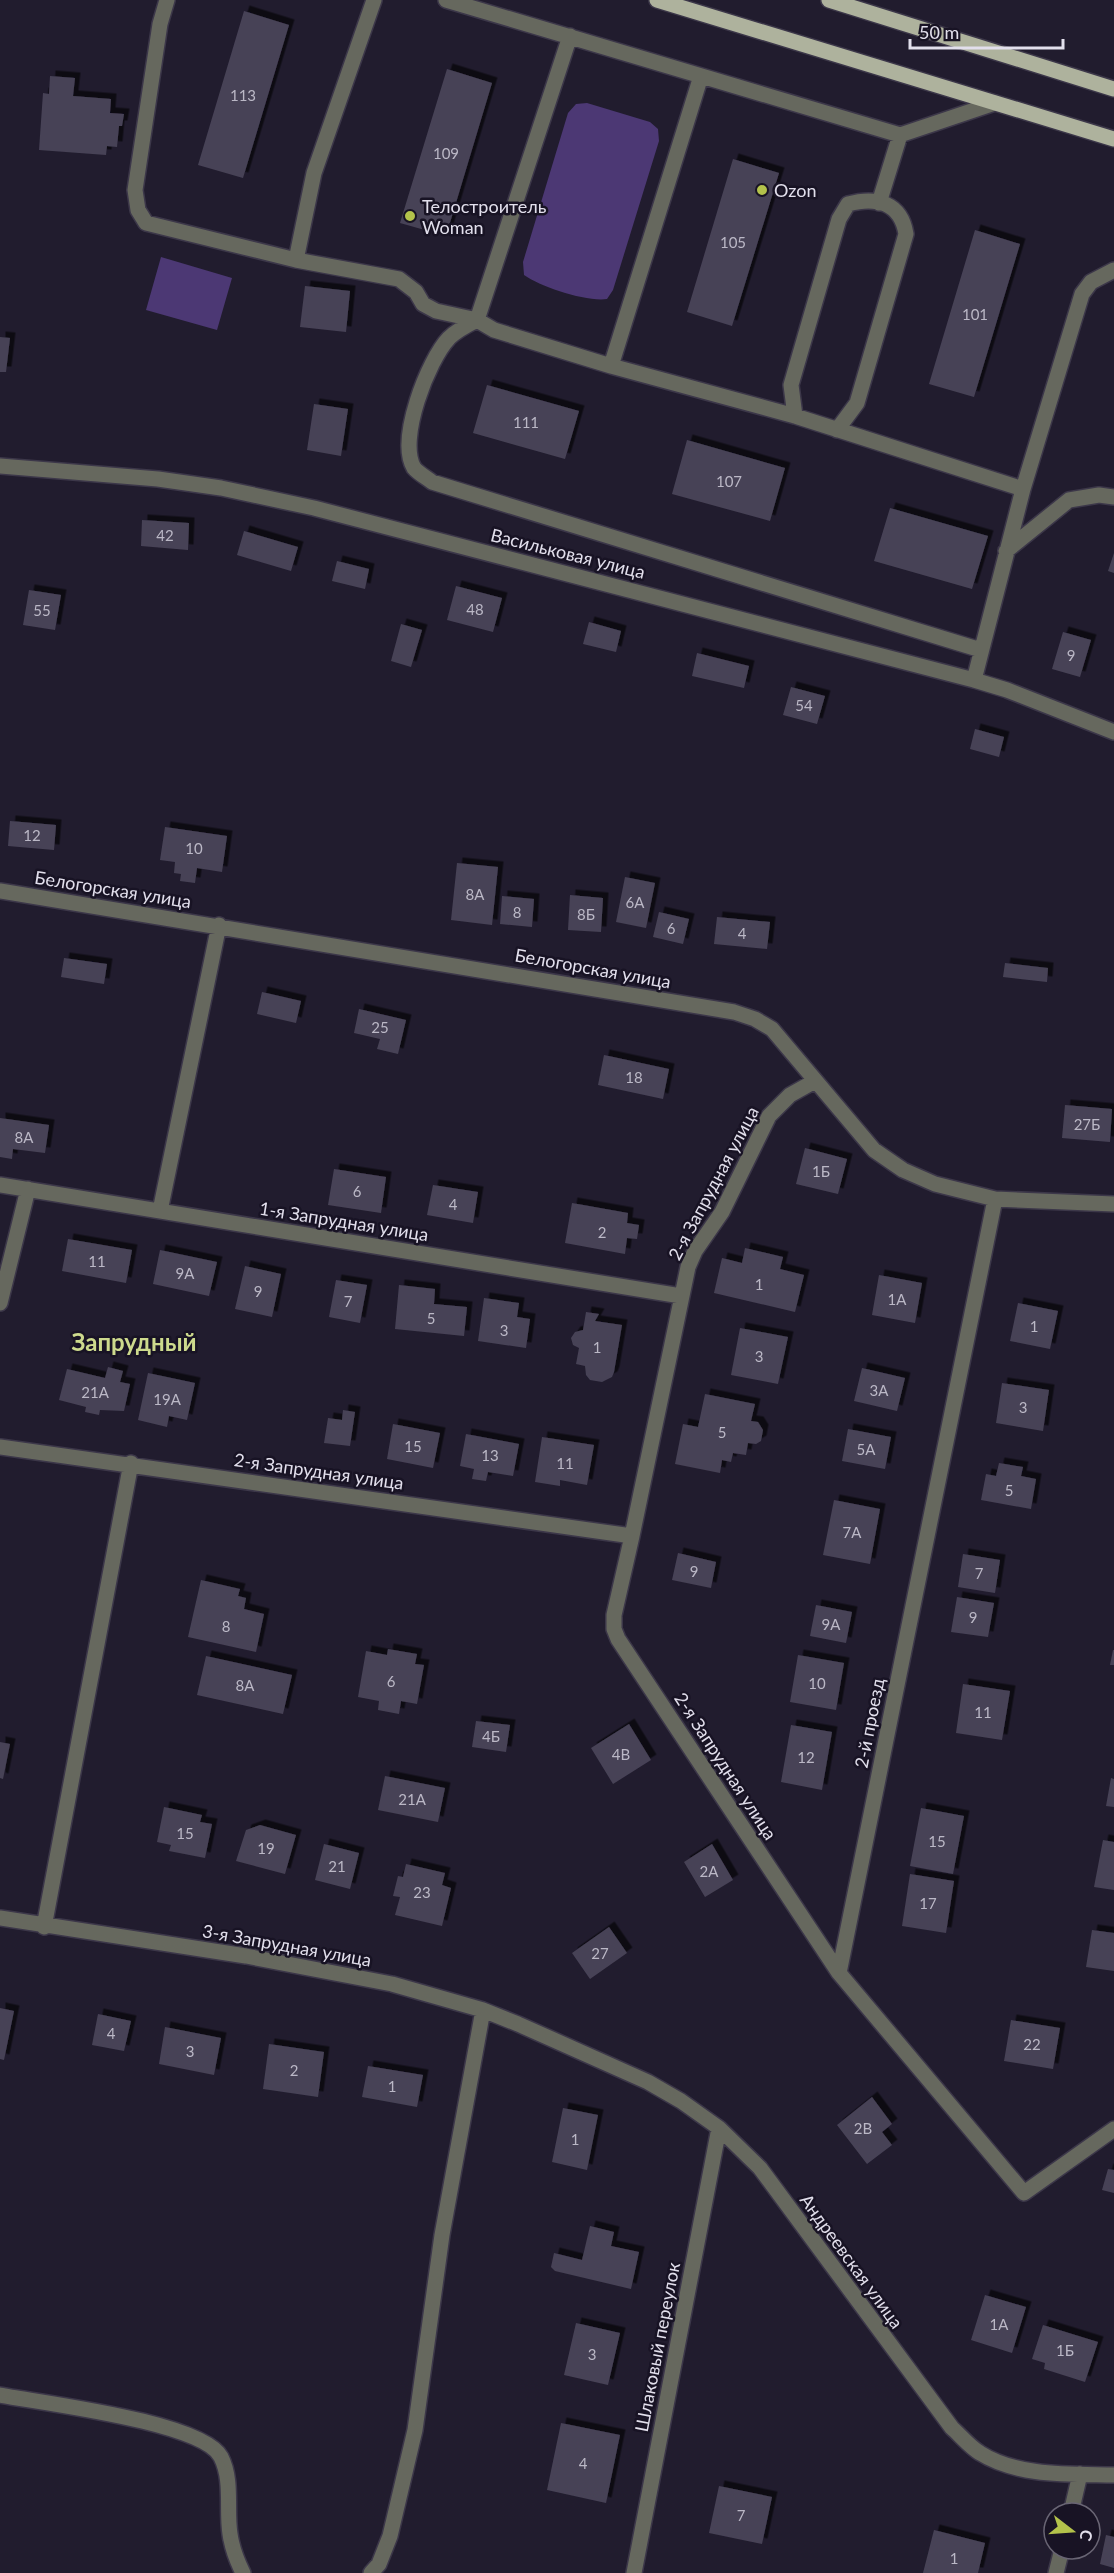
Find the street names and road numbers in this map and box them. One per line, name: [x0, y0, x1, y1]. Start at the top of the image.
street label: Васильковая улица: [489, 523, 647, 583]
street label: Белогорская улица: [33, 866, 193, 912]
street label: Белогорская улица: [513, 943, 673, 993]
street label: 2-я Запрудная улица: [663, 1102, 763, 1264]
street label: 1-я Запрудная улица: [258, 1197, 430, 1245]
street label: 2-я Запрудная улица: [233, 1448, 405, 1494]
street label: 2-й проезд: [850, 1676, 888, 1770]
street label: 2-я Запрудная улица: [670, 1688, 782, 1844]
street label: 3-я Запрудная улица: [201, 1919, 373, 1971]
street label: Андреевская улица: [796, 2189, 908, 2333]
street label: Шлаковый переулок: [630, 2260, 684, 2434]

